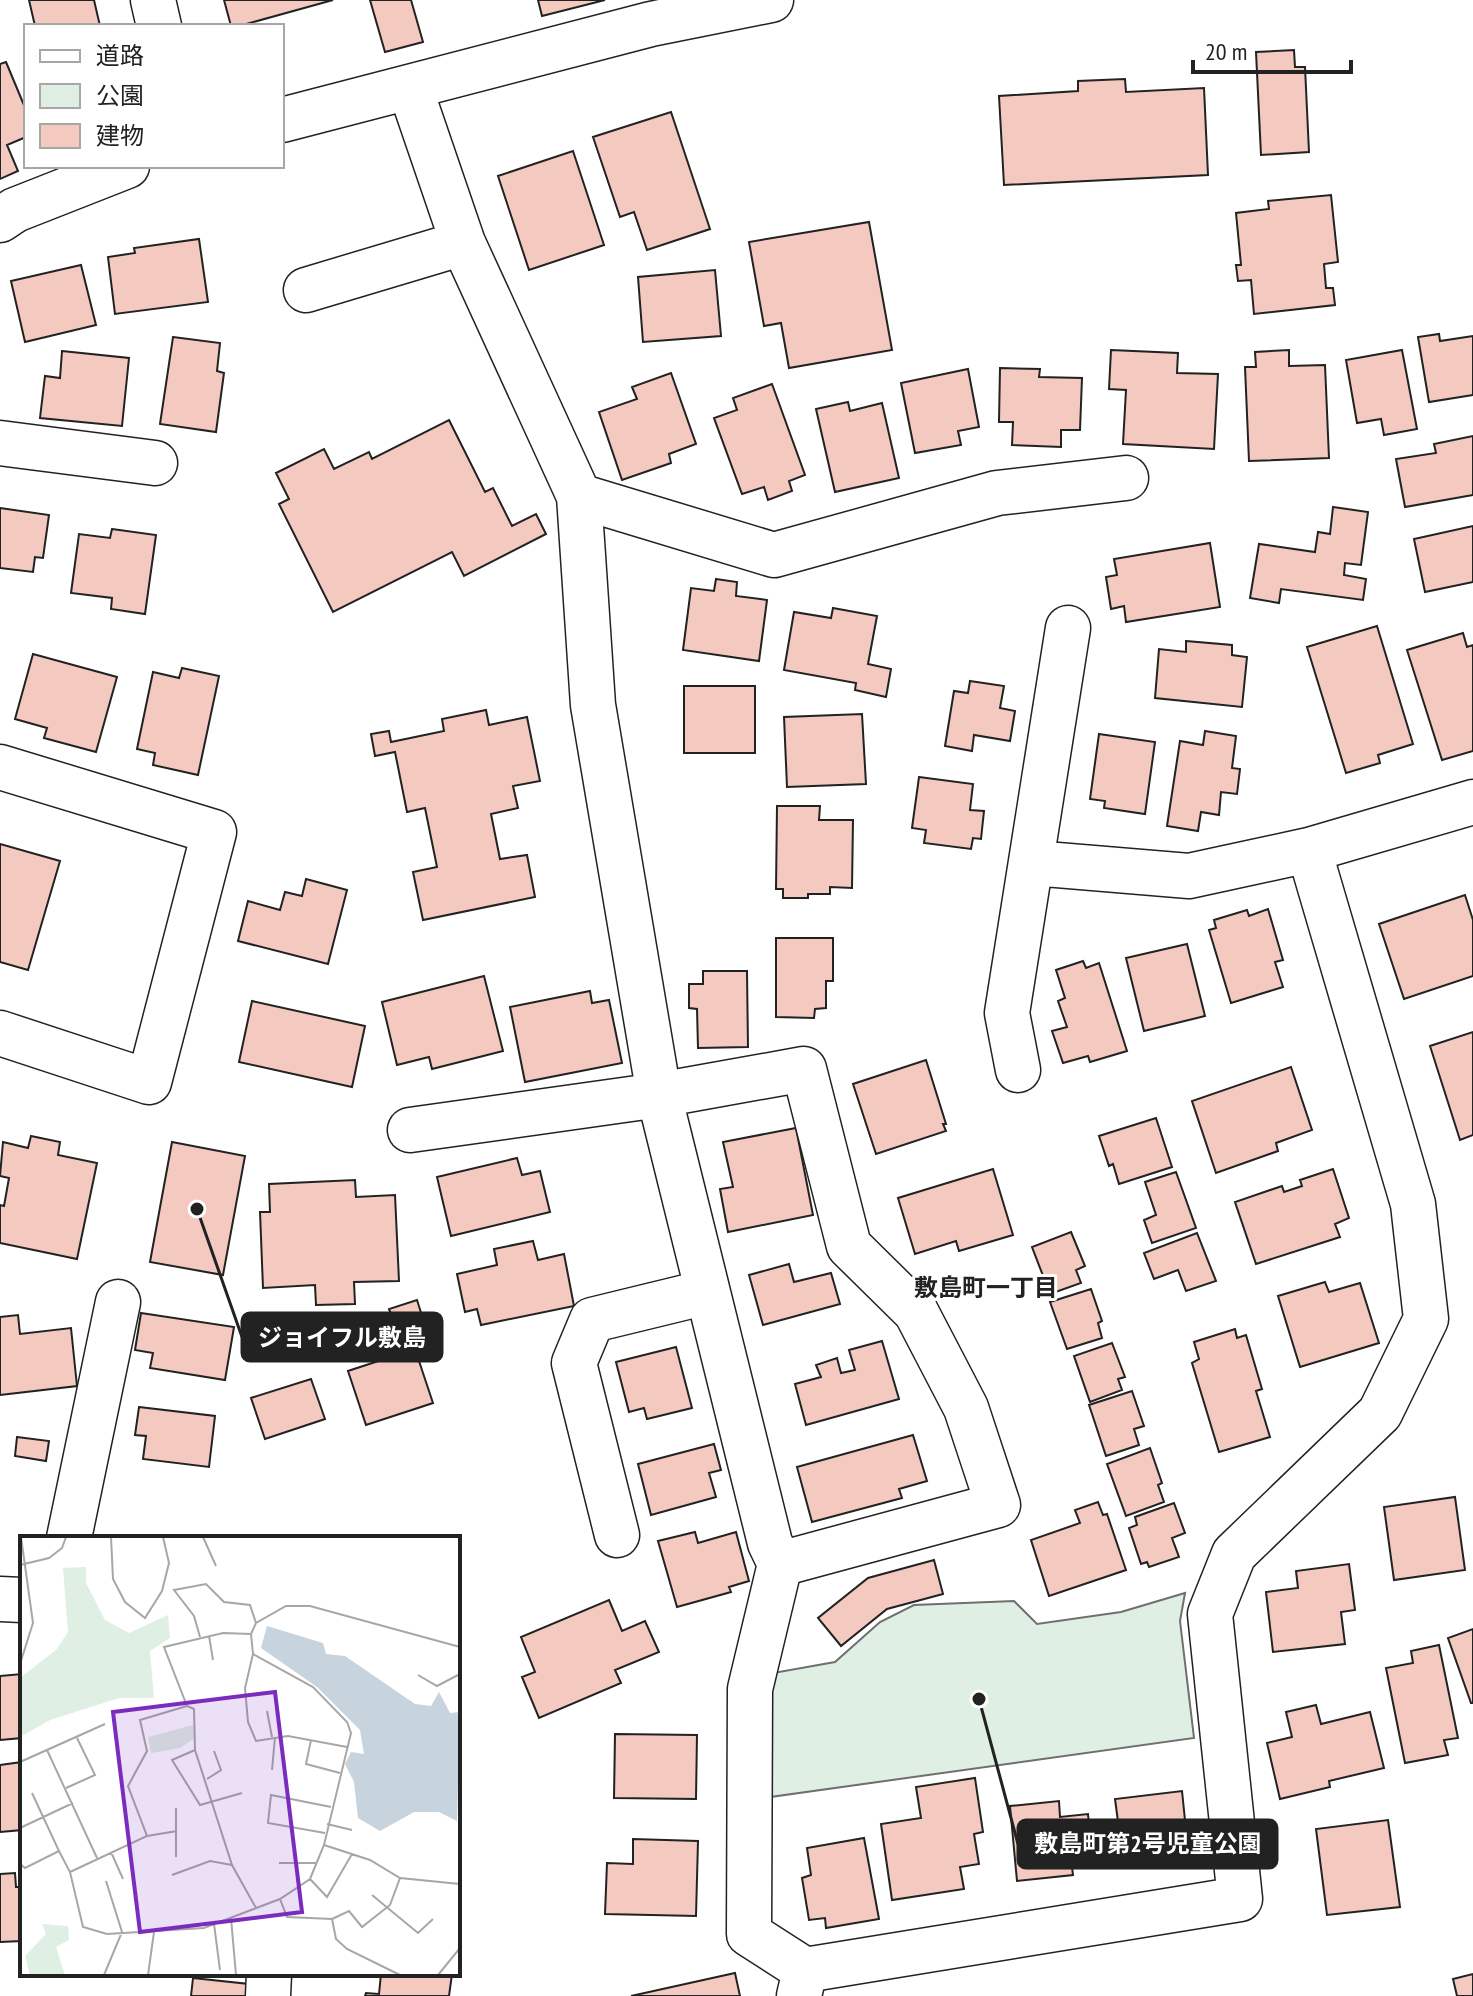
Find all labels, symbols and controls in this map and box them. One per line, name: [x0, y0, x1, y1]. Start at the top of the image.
legend: [24, 24, 284, 168]
scale bar: [1193, 24, 1351, 74]
text: 20 m: [1205, 36, 1247, 67]
text: 道路: [96, 40, 144, 71]
text: 公園: [96, 80, 144, 111]
text: 建物: [96, 120, 144, 151]
district label: 敷島町一丁目: [914, 1272, 1058, 1303]
callout: ジョイフル敷島: [242, 1313, 442, 1361]
text: ジョイフル敷島: [258, 1322, 426, 1353]
inset map: [20, 1536, 460, 1976]
callout: 敷島町第2号児童公園: [1018, 1820, 1277, 1868]
text: 敷島町第2号児童公園: [1034, 1828, 1262, 1859]

